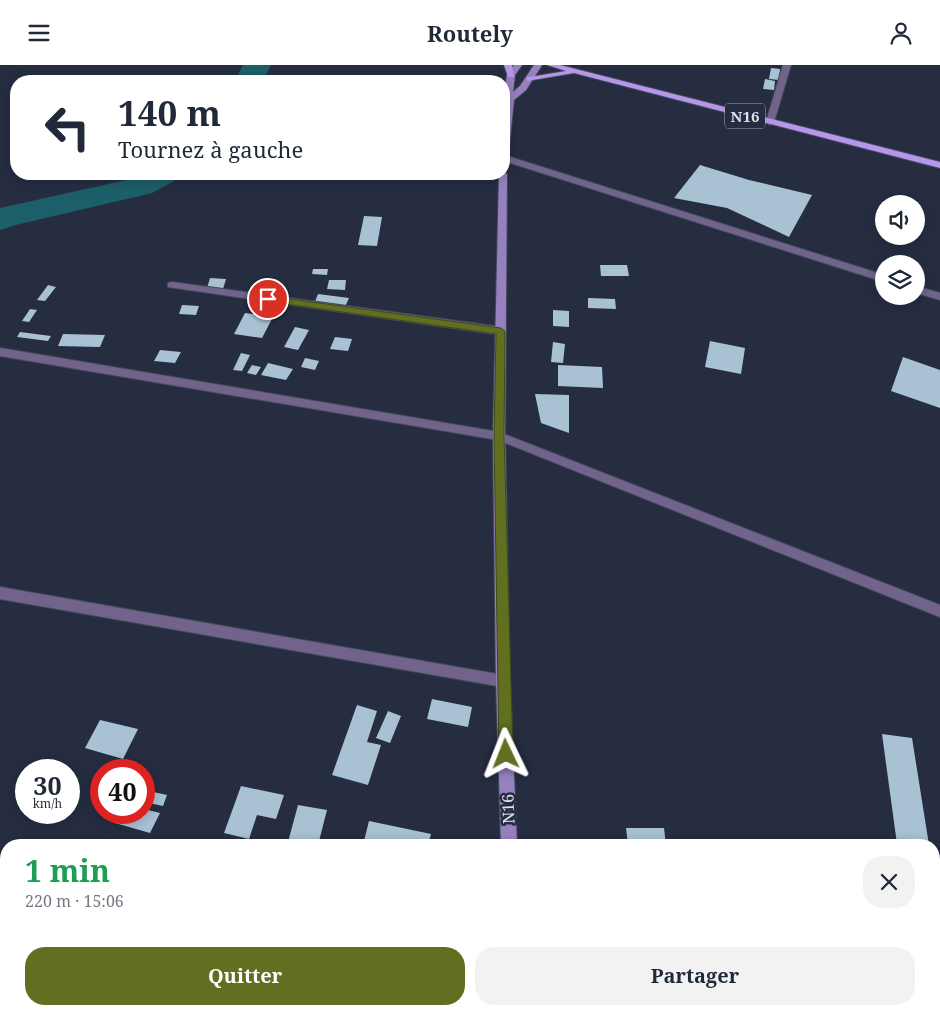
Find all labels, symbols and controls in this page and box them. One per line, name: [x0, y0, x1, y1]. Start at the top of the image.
text: Routely: [427, 18, 513, 48]
icon: menu: [25, 19, 53, 47]
icon: person: [887, 19, 915, 47]
text: 140 m: [118, 89, 221, 136]
icon: left: [35, 95, 100, 160]
road number: N16: [725, 103, 765, 129]
text: Tournez à gauche: [118, 134, 303, 164]
map controls: [875, 195, 925, 305]
button: sound: [875, 195, 925, 245]
button: layers: [875, 255, 925, 305]
pin: [247, 278, 289, 320]
icon: arrive: [254, 285, 282, 313]
position arrow: [479, 727, 531, 779]
speed limit sign: 40: [90, 759, 155, 824]
text: 30: [33, 768, 62, 802]
street label: N16: [496, 794, 520, 824]
text: km/h: [33, 795, 62, 812]
text: 1 min: [25, 850, 110, 891]
button: close: [863, 856, 915, 908]
text: 220 m · 15:06: [25, 890, 124, 912]
button: Quitter: [25, 947, 465, 1005]
button: Partager: [475, 947, 915, 1005]

